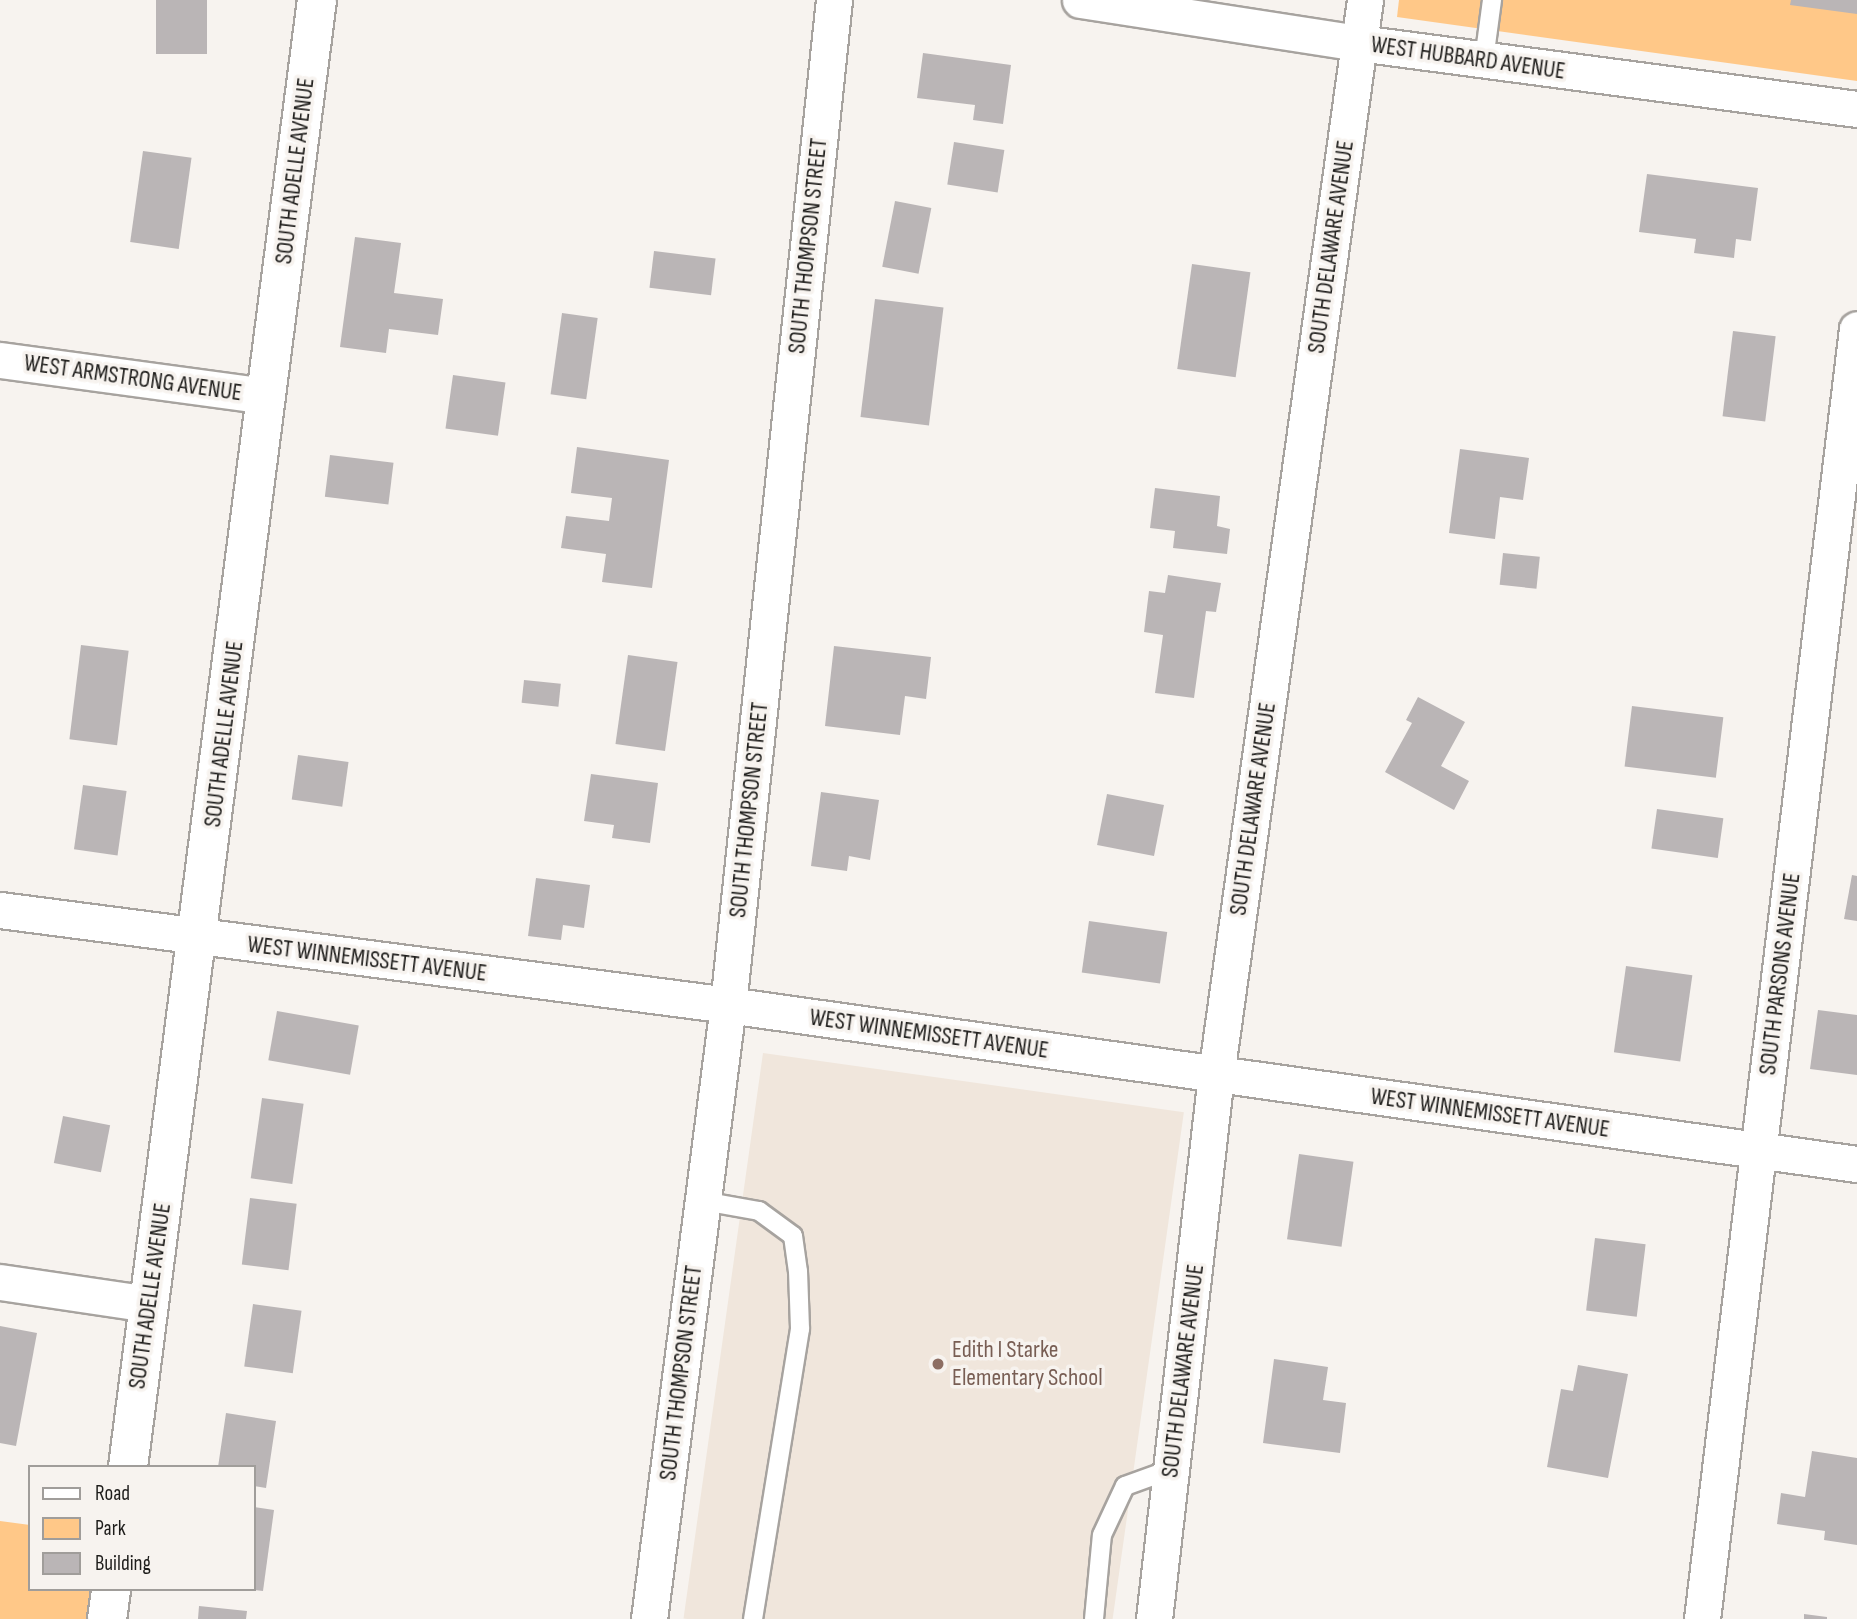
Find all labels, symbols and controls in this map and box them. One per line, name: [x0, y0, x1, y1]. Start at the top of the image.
street label: WEST HUBBARD AVENUE: [1369, 30, 1567, 86]
street label: SOUTH ADELLE AVENUE: [269, 76, 321, 266]
street label: SOUTH THOMPSON STREET: [782, 137, 834, 355]
street label: SOUTH DELAWARE AVENUE: [1302, 139, 1360, 355]
street label: WEST ARMSTRONG AVENUE: [22, 348, 244, 408]
street label: SOUTH ADELLE AVENUE: [198, 639, 250, 829]
street label: SOUTH THOMPSON STREET: [723, 701, 775, 919]
street label: SOUTH DELAWARE AVENUE: [1224, 701, 1282, 917]
street label: SOUTH PARSONS AVENUE: [1753, 871, 1807, 1077]
street label: WEST WINNEMISSETT AVENUE: [246, 930, 488, 988]
street label: WEST WINNEMISSETT AVENUE: [808, 1003, 1050, 1065]
street label: WEST WINNEMISSETT AVENUE: [1369, 1082, 1611, 1144]
street label: SOUTH ADELLE AVENUE: [123, 1201, 177, 1391]
street label: SOUTH DELAWARE AVENUE: [1156, 1263, 1210, 1479]
street label: SOUTH THOMPSON STREET: [654, 1264, 708, 1482]
place label: Edith I Starke Elementary School: [952, 1336, 1103, 1392]
marker: Edith I Starke Elementary School: [930, 1356, 946, 1372]
legend: [28, 1465, 256, 1591]
text: Road: [95, 1481, 130, 1506]
text: Park: [95, 1516, 126, 1541]
text: Building: [95, 1551, 151, 1576]

